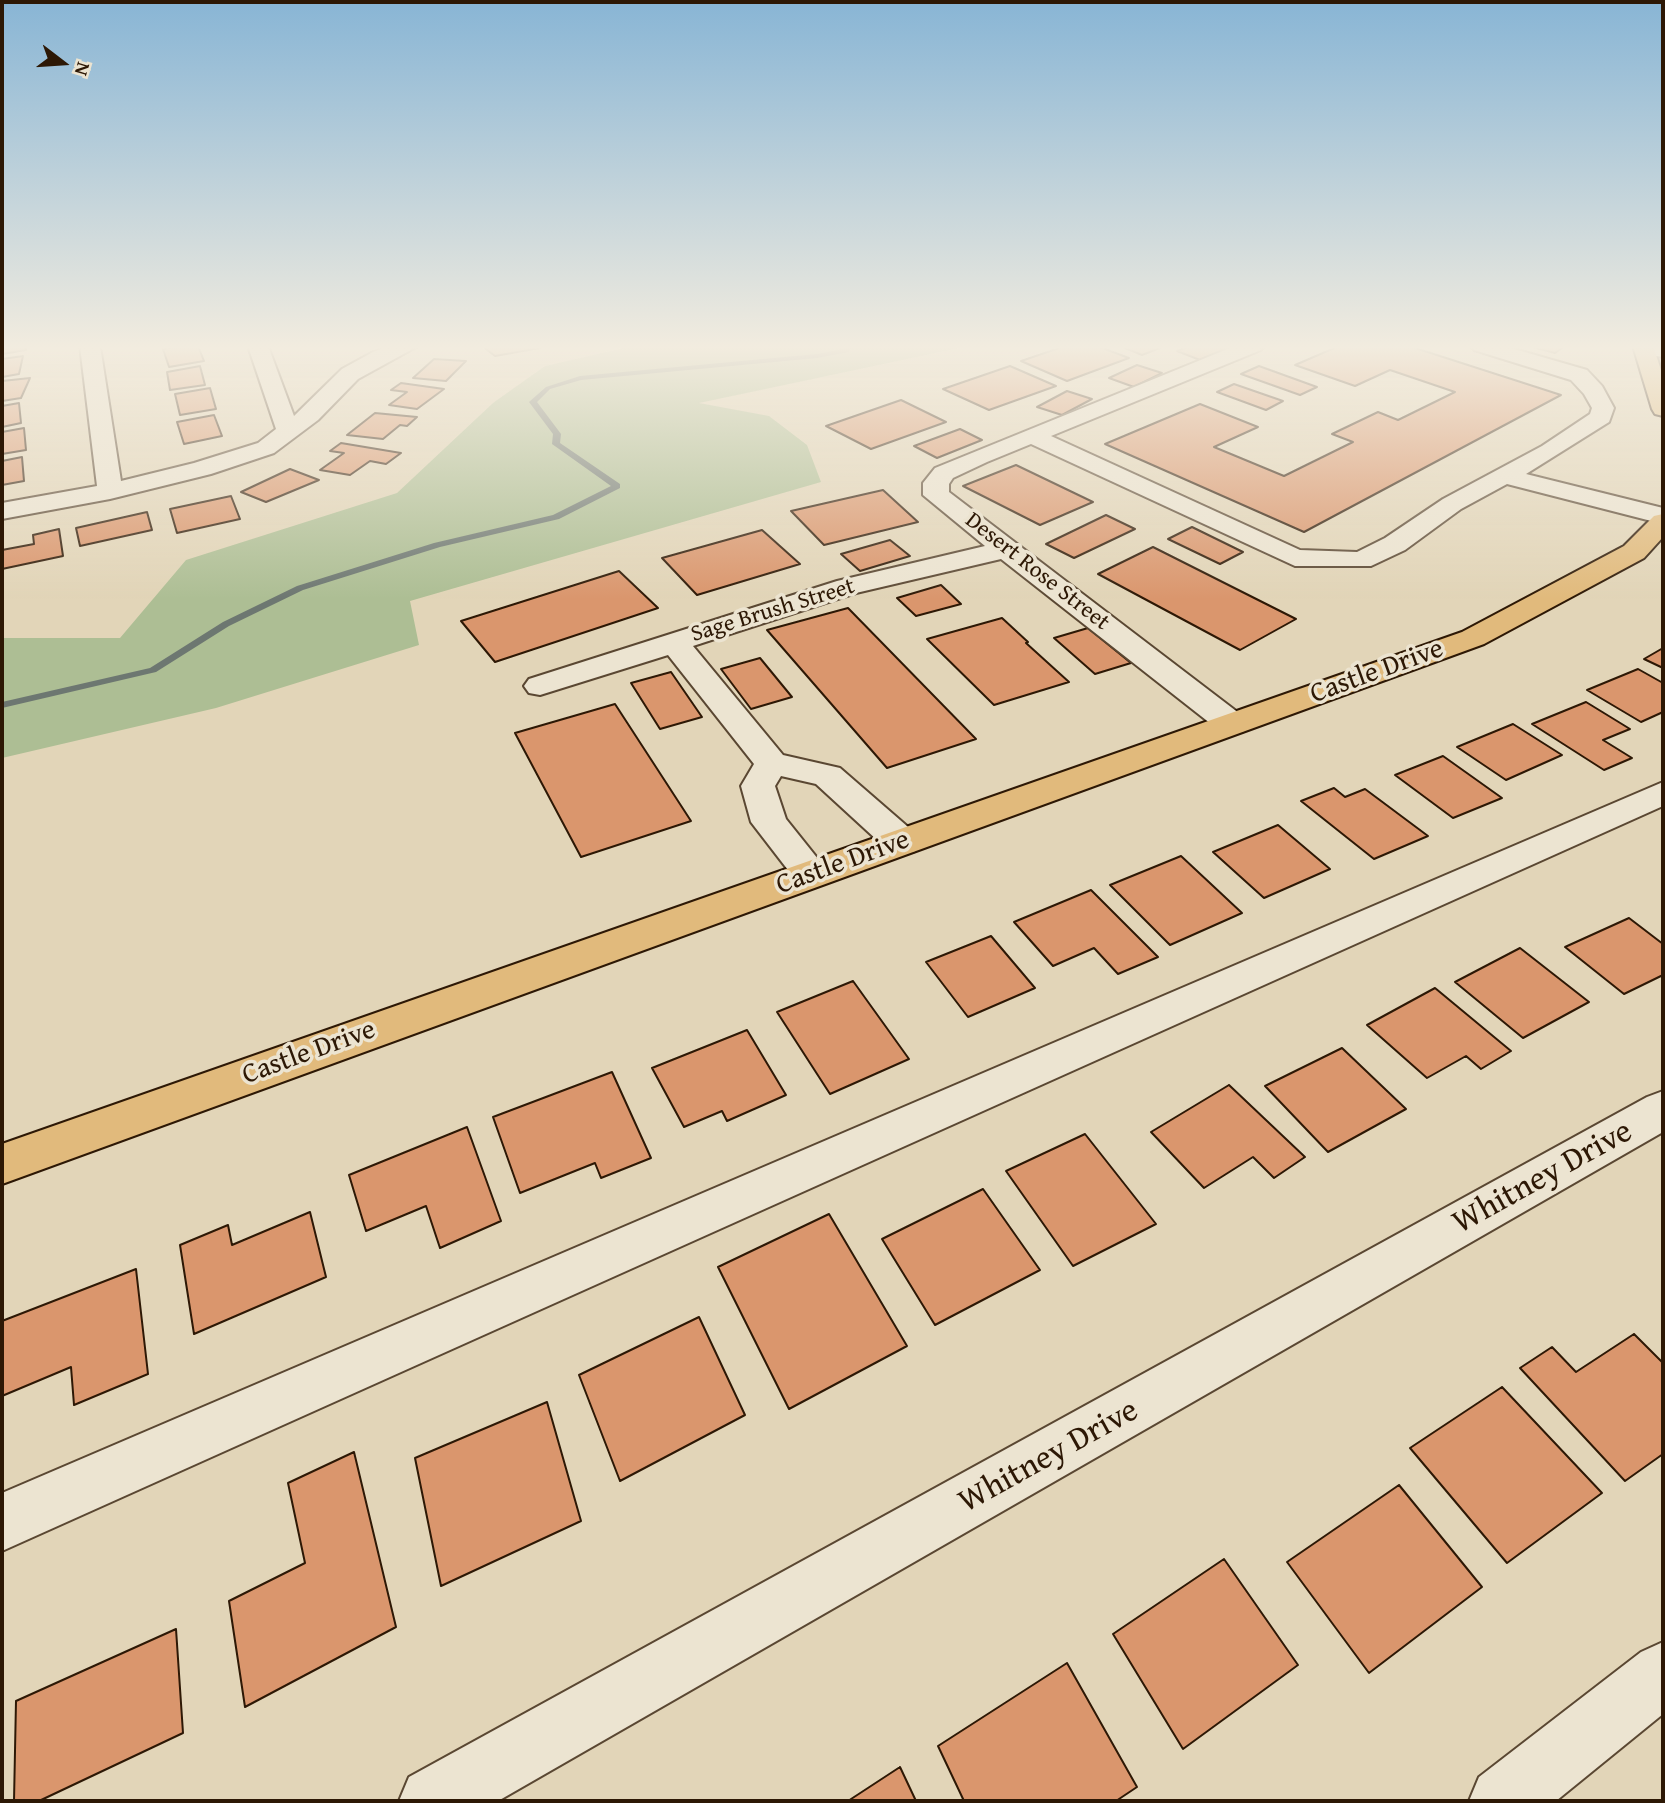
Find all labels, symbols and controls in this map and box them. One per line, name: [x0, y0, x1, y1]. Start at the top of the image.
north arrow: [28, 28, 98, 98]
text: N: [68, 59, 98, 79]
street label: Desert Rose Street: [959, 507, 1115, 637]
street label: Sage Brush Street: [688, 573, 858, 649]
street label: Castle Drive: [1306, 632, 1448, 712]
street label: Castle Drive: [772, 823, 914, 903]
street label: Castle Drive: [238, 1013, 380, 1093]
street label: Whitney Drive: [1446, 1112, 1640, 1244]
street label: Whitney Drive: [952, 1391, 1146, 1523]

